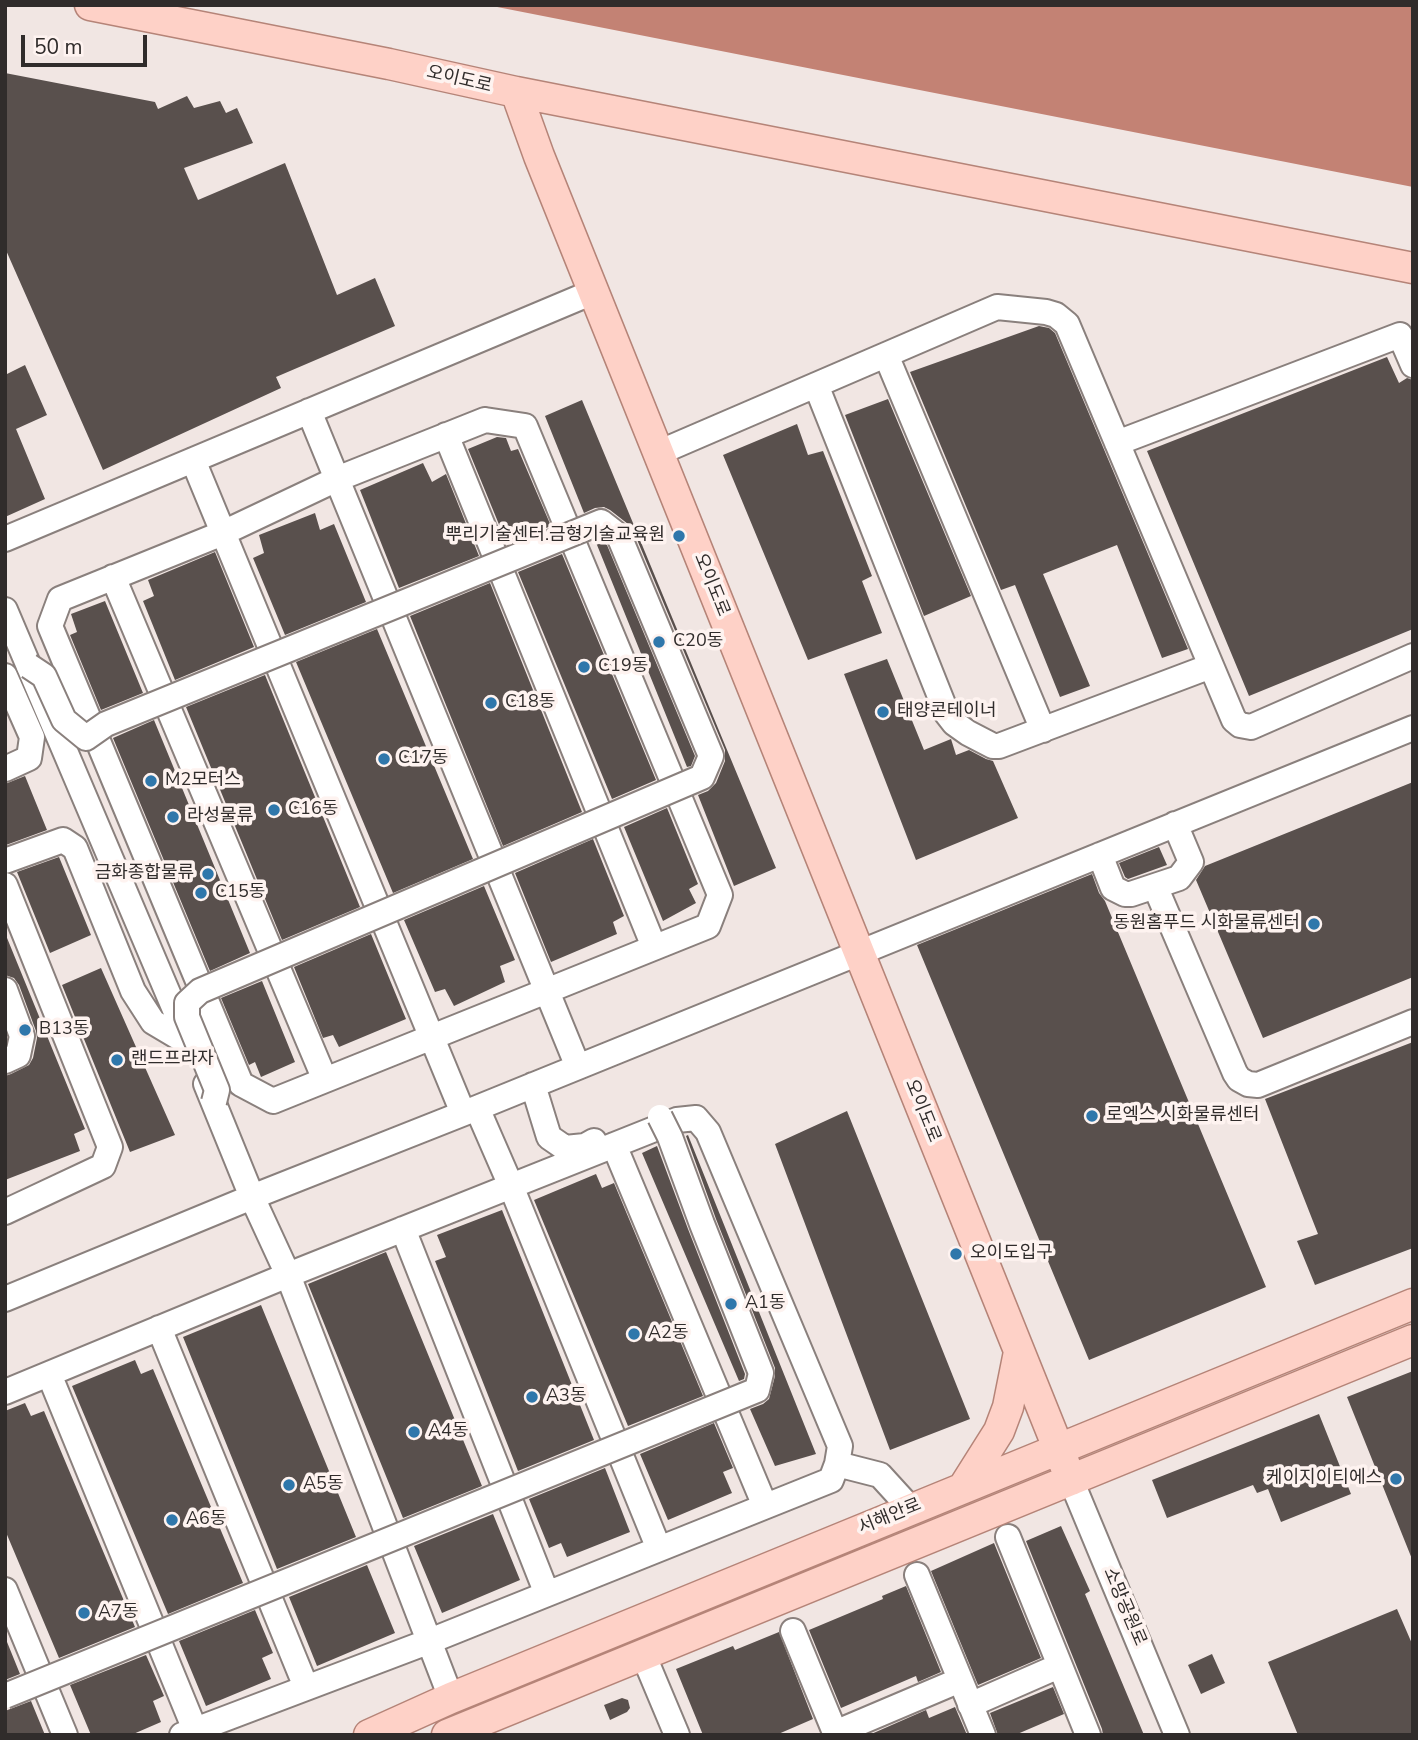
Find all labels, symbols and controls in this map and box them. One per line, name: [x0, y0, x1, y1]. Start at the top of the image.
scale bar: [24, 21, 150, 65]
text: 50 m: [34, 33, 83, 61]
street label: 오이도로: [424, 62, 494, 98]
place label: 뿌리기술센터.금형기술교육원: [446, 525, 665, 547]
marker: 뿌리기술센터.금형기술교육원: [671, 528, 687, 544]
street label: 오이도로: [689, 550, 733, 620]
place label: C20동: [673, 631, 723, 653]
marker: C20동: [651, 634, 667, 650]
place label: C19동: [598, 656, 648, 678]
marker: C19동: [576, 659, 592, 675]
place label: C18동: [505, 692, 555, 714]
marker: C18동: [483, 695, 499, 711]
place label: 태양콘테이너: [897, 701, 996, 723]
marker: 태양콘테이너: [875, 704, 891, 720]
place label: C17동: [398, 748, 448, 770]
marker: C17동: [376, 751, 392, 767]
place label: M2모터스: [165, 770, 241, 792]
marker: M2모터스: [143, 773, 159, 789]
place label: C16동: [288, 799, 338, 821]
marker: C16동: [266, 802, 282, 818]
place label: 라성물류: [187, 806, 253, 828]
marker: 라성물류: [165, 809, 181, 825]
place label: 금화종합물류: [95, 863, 194, 885]
marker: 금화종합물류: [200, 866, 216, 882]
place label: C15동: [215, 882, 265, 904]
marker: C15동: [193, 885, 209, 901]
place label: 동원홈푸드 시화물류센터: [1113, 913, 1300, 935]
marker: 동원홈푸드 시화물류센터: [1306, 916, 1322, 932]
place label: B13동: [39, 1019, 89, 1041]
marker: B13동: [17, 1022, 33, 1038]
place label: 랜드프라자: [131, 1049, 214, 1071]
marker: 랜드프라자: [109, 1052, 125, 1068]
street label: 오이도로: [900, 1076, 944, 1146]
place label: 로엑스 시화물류센터: [1106, 1105, 1260, 1127]
marker: 로엑스 시화물류센터: [1084, 1108, 1100, 1124]
place label: 오이도입구: [970, 1243, 1053, 1265]
marker: 오이도입구: [948, 1246, 964, 1262]
place label: A1동: [745, 1293, 785, 1315]
marker: A1동: [723, 1296, 739, 1312]
place label: A2동: [648, 1323, 688, 1345]
marker: A2동: [626, 1326, 642, 1342]
place label: A3동: [546, 1386, 586, 1408]
marker: A3동: [524, 1389, 540, 1405]
place label: A4동: [428, 1421, 468, 1443]
marker: A4동: [406, 1424, 422, 1440]
place label: 케이지이티에스: [1266, 1468, 1382, 1490]
marker: 케이지이티에스: [1388, 1471, 1404, 1487]
place label: A5동: [303, 1474, 343, 1496]
marker: A5동: [281, 1477, 297, 1493]
street label: 서해안로: [855, 1495, 925, 1539]
place label: A6동: [186, 1509, 226, 1531]
marker: A6동: [164, 1512, 180, 1528]
street label: 소망공원로: [1098, 1565, 1150, 1649]
place label: A7동: [98, 1602, 138, 1624]
marker: A7동: [76, 1605, 92, 1621]

